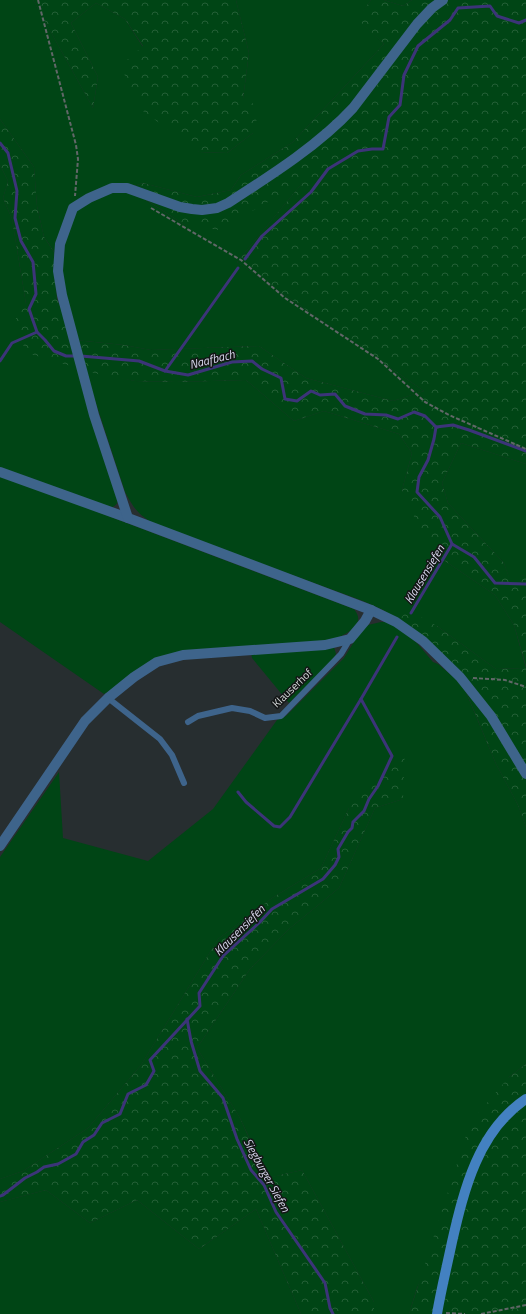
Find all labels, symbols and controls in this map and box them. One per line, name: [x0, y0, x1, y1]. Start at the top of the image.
water label: Naafbach: [187, 344, 238, 374]
water label: Klausensiefen: [399, 540, 450, 607]
street label: Klauserhof: [268, 665, 316, 711]
water label: Klausensiefen: [209, 899, 270, 960]
water label: Siegburger Siefen: [239, 1135, 296, 1216]

